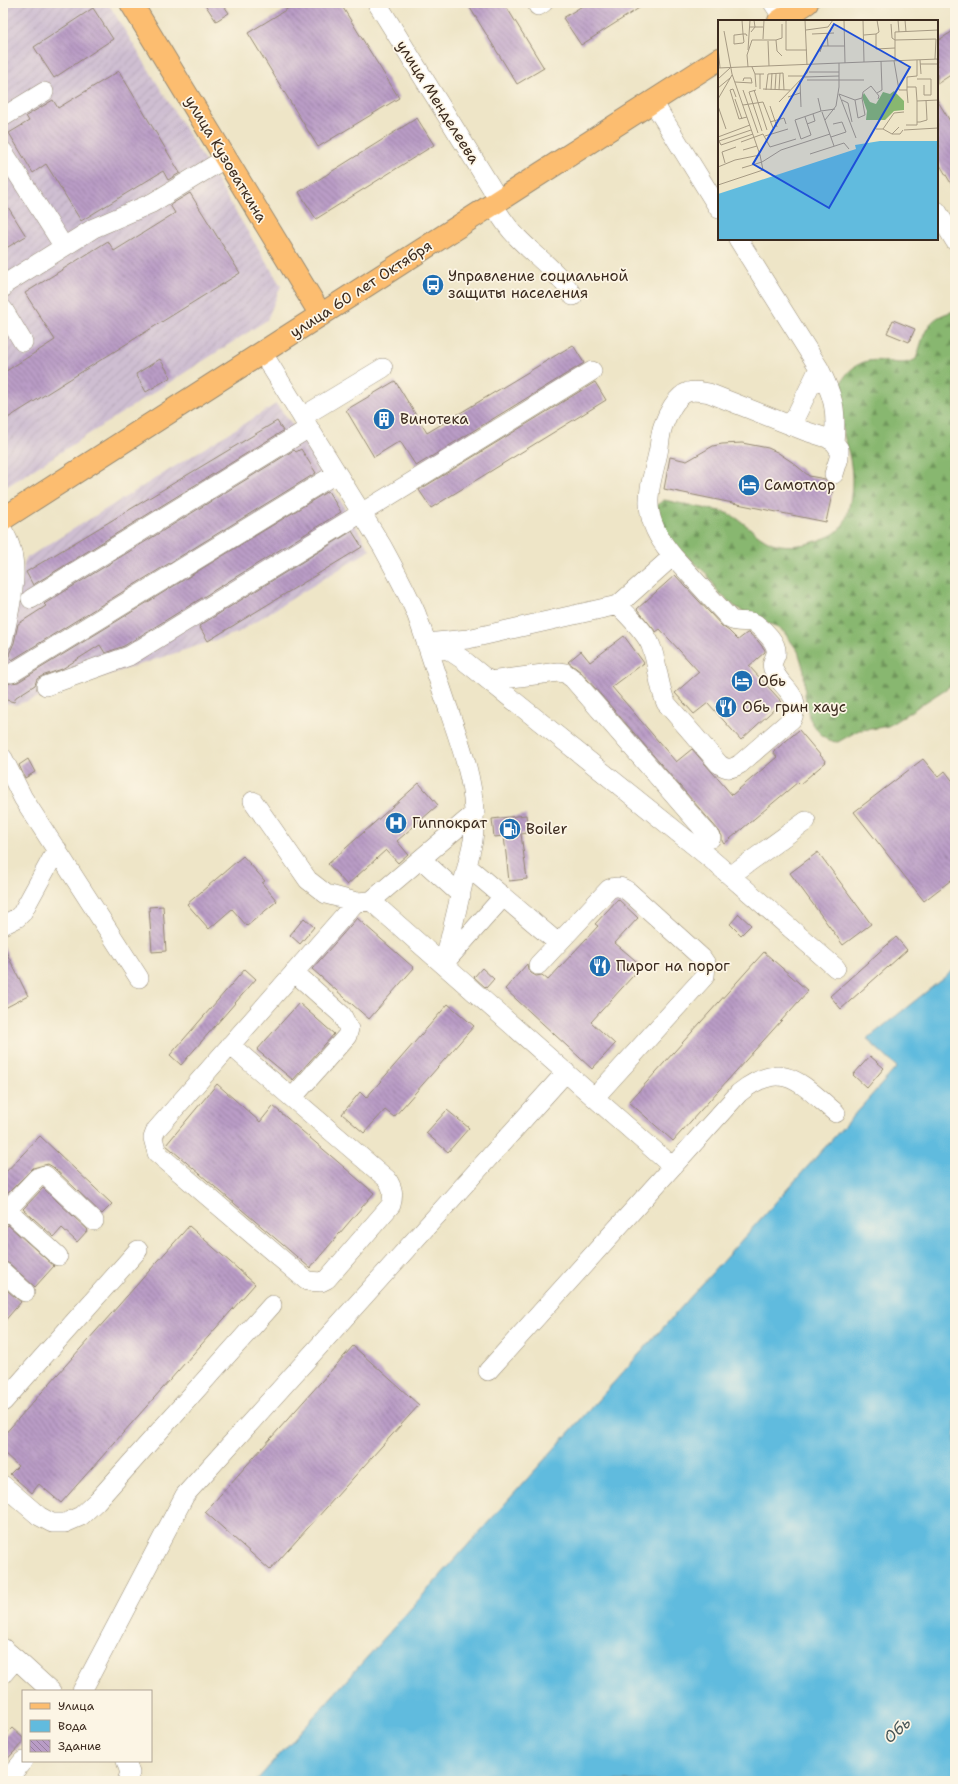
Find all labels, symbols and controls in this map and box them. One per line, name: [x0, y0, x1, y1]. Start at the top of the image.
inset map: [718, 20, 938, 240]
street label: улица Менделеева: [392, 36, 484, 168]
street label: улица Кузоваткина: [180, 92, 272, 227]
street label: улица 60 лет Октября: [286, 236, 436, 342]
place label: Управление социальной защиты населения: [448, 266, 628, 303]
bus stop icon: Управление социальной защиты населения: [420, 272, 446, 298]
building icon: Винотека: [371, 406, 397, 432]
place label: Винотека: [400, 409, 469, 429]
hotel icon: Самотлор: [736, 472, 762, 498]
place label: Самотлор: [764, 475, 835, 495]
hotel icon: Обь: [729, 668, 755, 694]
place label: Обь: [758, 671, 786, 691]
restaurant icon: Обь грин хаус: [713, 694, 739, 720]
place label: Обь грин хаус: [742, 697, 846, 717]
hospital icon: Гиппократ: [383, 810, 409, 836]
place label: Гиппократ: [412, 813, 487, 833]
fuel station icon: Boiler: [497, 816, 523, 842]
place label: Boiler: [526, 819, 568, 839]
restaurant icon: Пирог на порог: [587, 953, 613, 979]
place label: Пирог на порог: [616, 956, 730, 976]
legend: [22, 1690, 152, 1762]
text: Улица: [58, 1698, 95, 1714]
water label: Обь: [879, 1712, 915, 1748]
text: Вода: [58, 1718, 87, 1734]
text: Здание: [58, 1738, 102, 1754]

